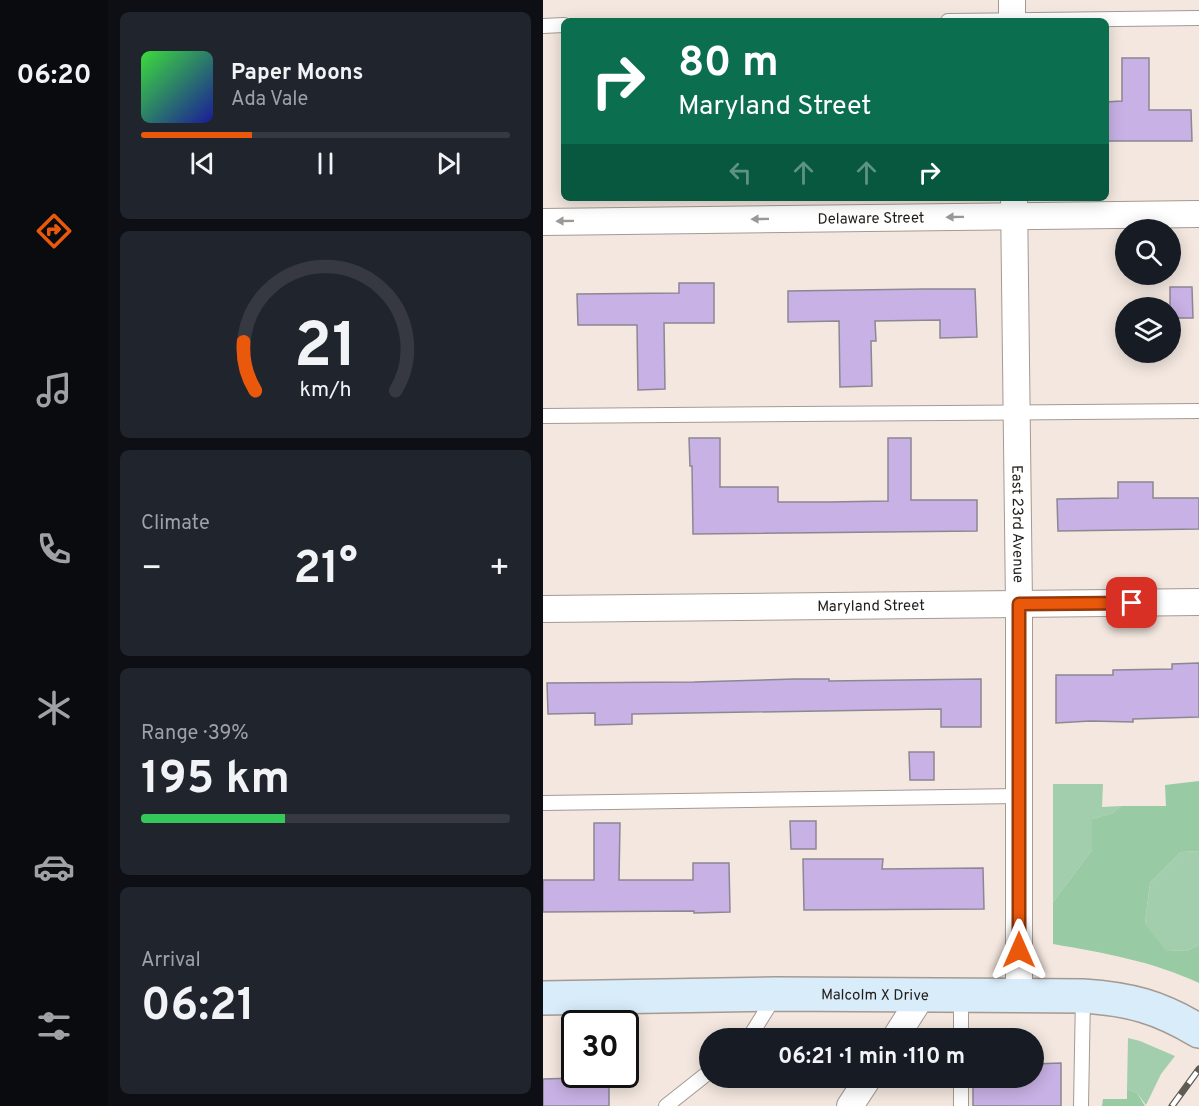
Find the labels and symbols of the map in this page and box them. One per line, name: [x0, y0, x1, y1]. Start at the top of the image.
street label: Delaware Street: [817, 209, 925, 230]
one-way arrow: [946, 212, 965, 222]
one-way arrow: [751, 214, 770, 224]
one-way arrow: [556, 217, 575, 226]
street label: East 23rd Avenue: [1006, 465, 1027, 583]
pin: [1106, 577, 1157, 628]
street label: Maryland Street: [817, 597, 925, 617]
position arrow: [987, 918, 1051, 982]
street label: Malcolm X Drive: [821, 986, 929, 1006]
speed limit sign: 30: [561, 1010, 639, 1088]

